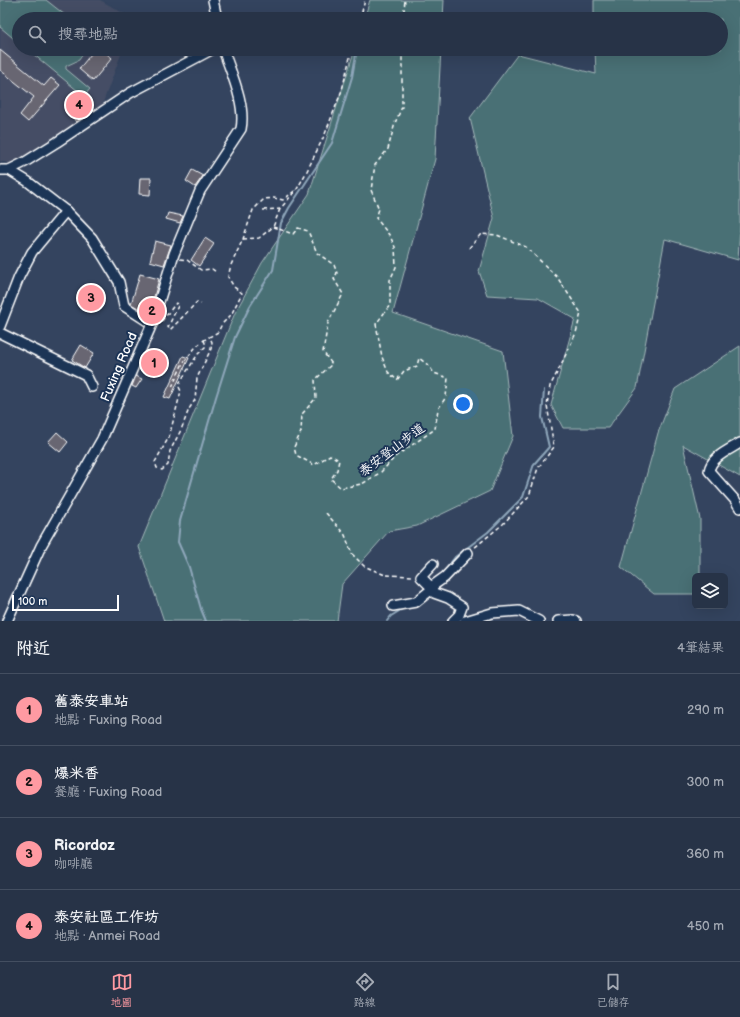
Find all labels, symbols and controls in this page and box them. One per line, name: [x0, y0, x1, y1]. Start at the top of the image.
search box: [12, 12, 728, 56]
icon: search: [26, 23, 48, 45]
text: 搜尋地點: [58, 25, 118, 44]
pin: 4: [66, 90, 92, 120]
pin: 3: [78, 283, 104, 313]
pin: 2: [139, 296, 165, 326]
street label: Fuxing Road: [97, 330, 141, 404]
pin: 1: [141, 348, 167, 378]
your location: [453, 394, 473, 414]
street label: 泰安登山步道: [356, 420, 428, 480]
map controls: [692, 573, 728, 609]
button: layers: [692, 573, 728, 609]
scale bar: [12, 593, 119, 612]
text: 100 m: [18, 595, 47, 608]
text: 附近: [16, 639, 50, 659]
text: 4筆結果: [677, 640, 724, 656]
text: 舊泰安車站: [54, 692, 129, 711]
text: 1: [26, 702, 32, 718]
text: 290 m: [687, 702, 724, 718]
text: 地點 · Fuxing Road: [54, 712, 162, 728]
text: 爆米香: [54, 764, 99, 783]
text: 2: [25, 774, 33, 790]
text: 300 m: [686, 774, 724, 790]
text: 餐廳 · Fuxing Road: [54, 784, 162, 800]
text: Ricordoz: [54, 836, 115, 855]
text: 3: [25, 846, 33, 862]
text: 360 m: [686, 846, 724, 862]
text: 咖啡廳: [54, 856, 93, 872]
text: 泰安社區工作坊: [54, 908, 159, 927]
text: 4: [25, 918, 33, 934]
text: 450 m: [687, 918, 724, 934]
text: 地點 · Anmei Road: [54, 928, 160, 944]
tab: 地圖: [111, 971, 133, 1009]
tab: 路線: [354, 971, 376, 1009]
tab: 已儲存: [597, 971, 630, 1009]

